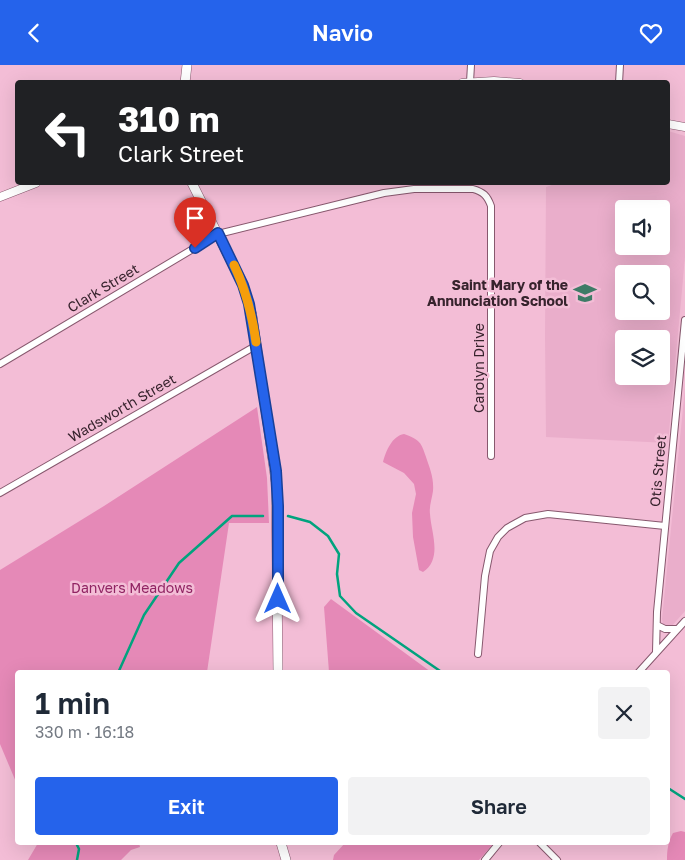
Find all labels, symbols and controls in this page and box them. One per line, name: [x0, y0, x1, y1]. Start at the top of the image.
icon: back: [20, 19, 48, 47]
text: Navio: [312, 19, 373, 46]
icon: heart: [637, 19, 665, 47]
text: 310 m: [118, 98, 220, 140]
icon: left: [35, 100, 100, 165]
text: Clark Street: [118, 140, 244, 167]
pin: [174, 197, 216, 248]
map controls: [615, 200, 670, 385]
button: sound: [615, 200, 670, 255]
icon: arrive: [181, 204, 209, 232]
street label: Clark Street: [64, 260, 142, 316]
button: search: [615, 265, 670, 320]
place label: Saint Mary of the Annunciation School: [427, 276, 568, 309]
school or university icon: Saint Mary of the Annunciation School: [572, 280, 598, 306]
street label: Carolyn Drive: [470, 323, 487, 413]
button: layers: [615, 330, 670, 385]
street label: Wadsworth Street: [65, 370, 179, 445]
street label: Otis Street: [646, 434, 669, 508]
position arrow: [251, 572, 303, 624]
park label: Danvers Meadows: [71, 579, 193, 596]
text: 1 min: [35, 685, 110, 721]
button: close: [598, 687, 650, 739]
text: 330 m · 16:18: [35, 722, 134, 742]
button: Exit: [35, 777, 338, 835]
button: Share: [348, 777, 650, 835]

